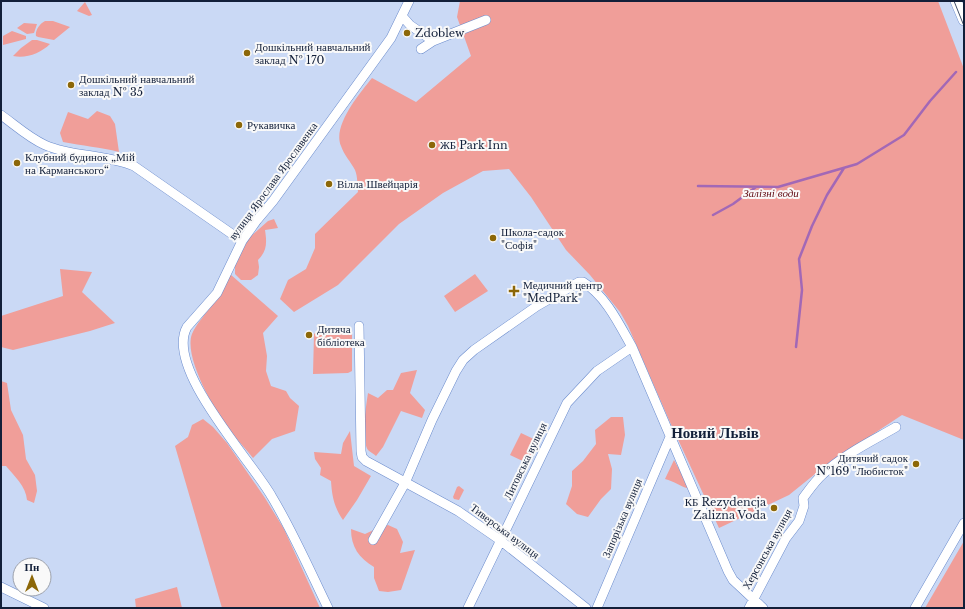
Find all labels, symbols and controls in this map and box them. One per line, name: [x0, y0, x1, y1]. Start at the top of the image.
place label: Zdoblew: [415, 26, 465, 40]
marker: Zdoblew: [402, 28, 412, 38]
place label: Дошкільний навчальний заклад № 170: [255, 40, 371, 67]
marker: Дошкільний навчальний заклад № 170: [242, 48, 252, 58]
place label: Дошкільний навчальний заклад № 35: [79, 72, 195, 99]
marker: Дошкільний навчальний заклад № 35: [66, 80, 76, 90]
place label: Рукавичка: [247, 118, 295, 132]
street label: вулиця Ярослава Ярославенка: [226, 119, 320, 243]
marker: Рукавичка: [234, 120, 244, 130]
place label: ЖБ Park Inn: [440, 138, 508, 152]
marker: ЖБ Park Inn: [427, 140, 437, 150]
place label: Клубний будинок „Мій на Карманського“: [25, 150, 135, 177]
marker: Клубний будинок „Мій на Карманського“: [12, 158, 22, 168]
place label: Вілла Швейцарія: [337, 177, 418, 191]
marker: Вілла Швейцарія: [324, 179, 334, 189]
park label: Залізні води: [743, 186, 799, 200]
place label: Школа-садок "Софія": [501, 225, 565, 252]
marker: Школа-садок "Софія": [488, 233, 498, 243]
place label: Медичний центр "MedPark": [523, 278, 603, 305]
marker: Медичний центр "MedPark": [508, 285, 520, 297]
place label: Дитяча бібліотека: [317, 322, 365, 349]
marker: Дитяча бібліотека: [304, 330, 314, 340]
street label: Литовська вулиця: [500, 420, 550, 502]
district label: Новий Львів: [671, 423, 759, 442]
place label: Дитячий садок №169 "Любисток": [816, 451, 909, 478]
marker: Дитячий садок №169 "Любисток": [911, 459, 921, 469]
street label: Запорізька вулиця: [599, 476, 645, 560]
place label: КБ Rezydencja Zalizna Voda: [685, 495, 767, 522]
street label: Тиверська вулиця: [468, 500, 542, 562]
marker: КБ Rezydencja Zalizna Voda: [769, 503, 779, 513]
street label: Херсонська вулиця: [739, 506, 795, 592]
north arrow: [12, 557, 52, 597]
text: Пн: [25, 560, 40, 574]

